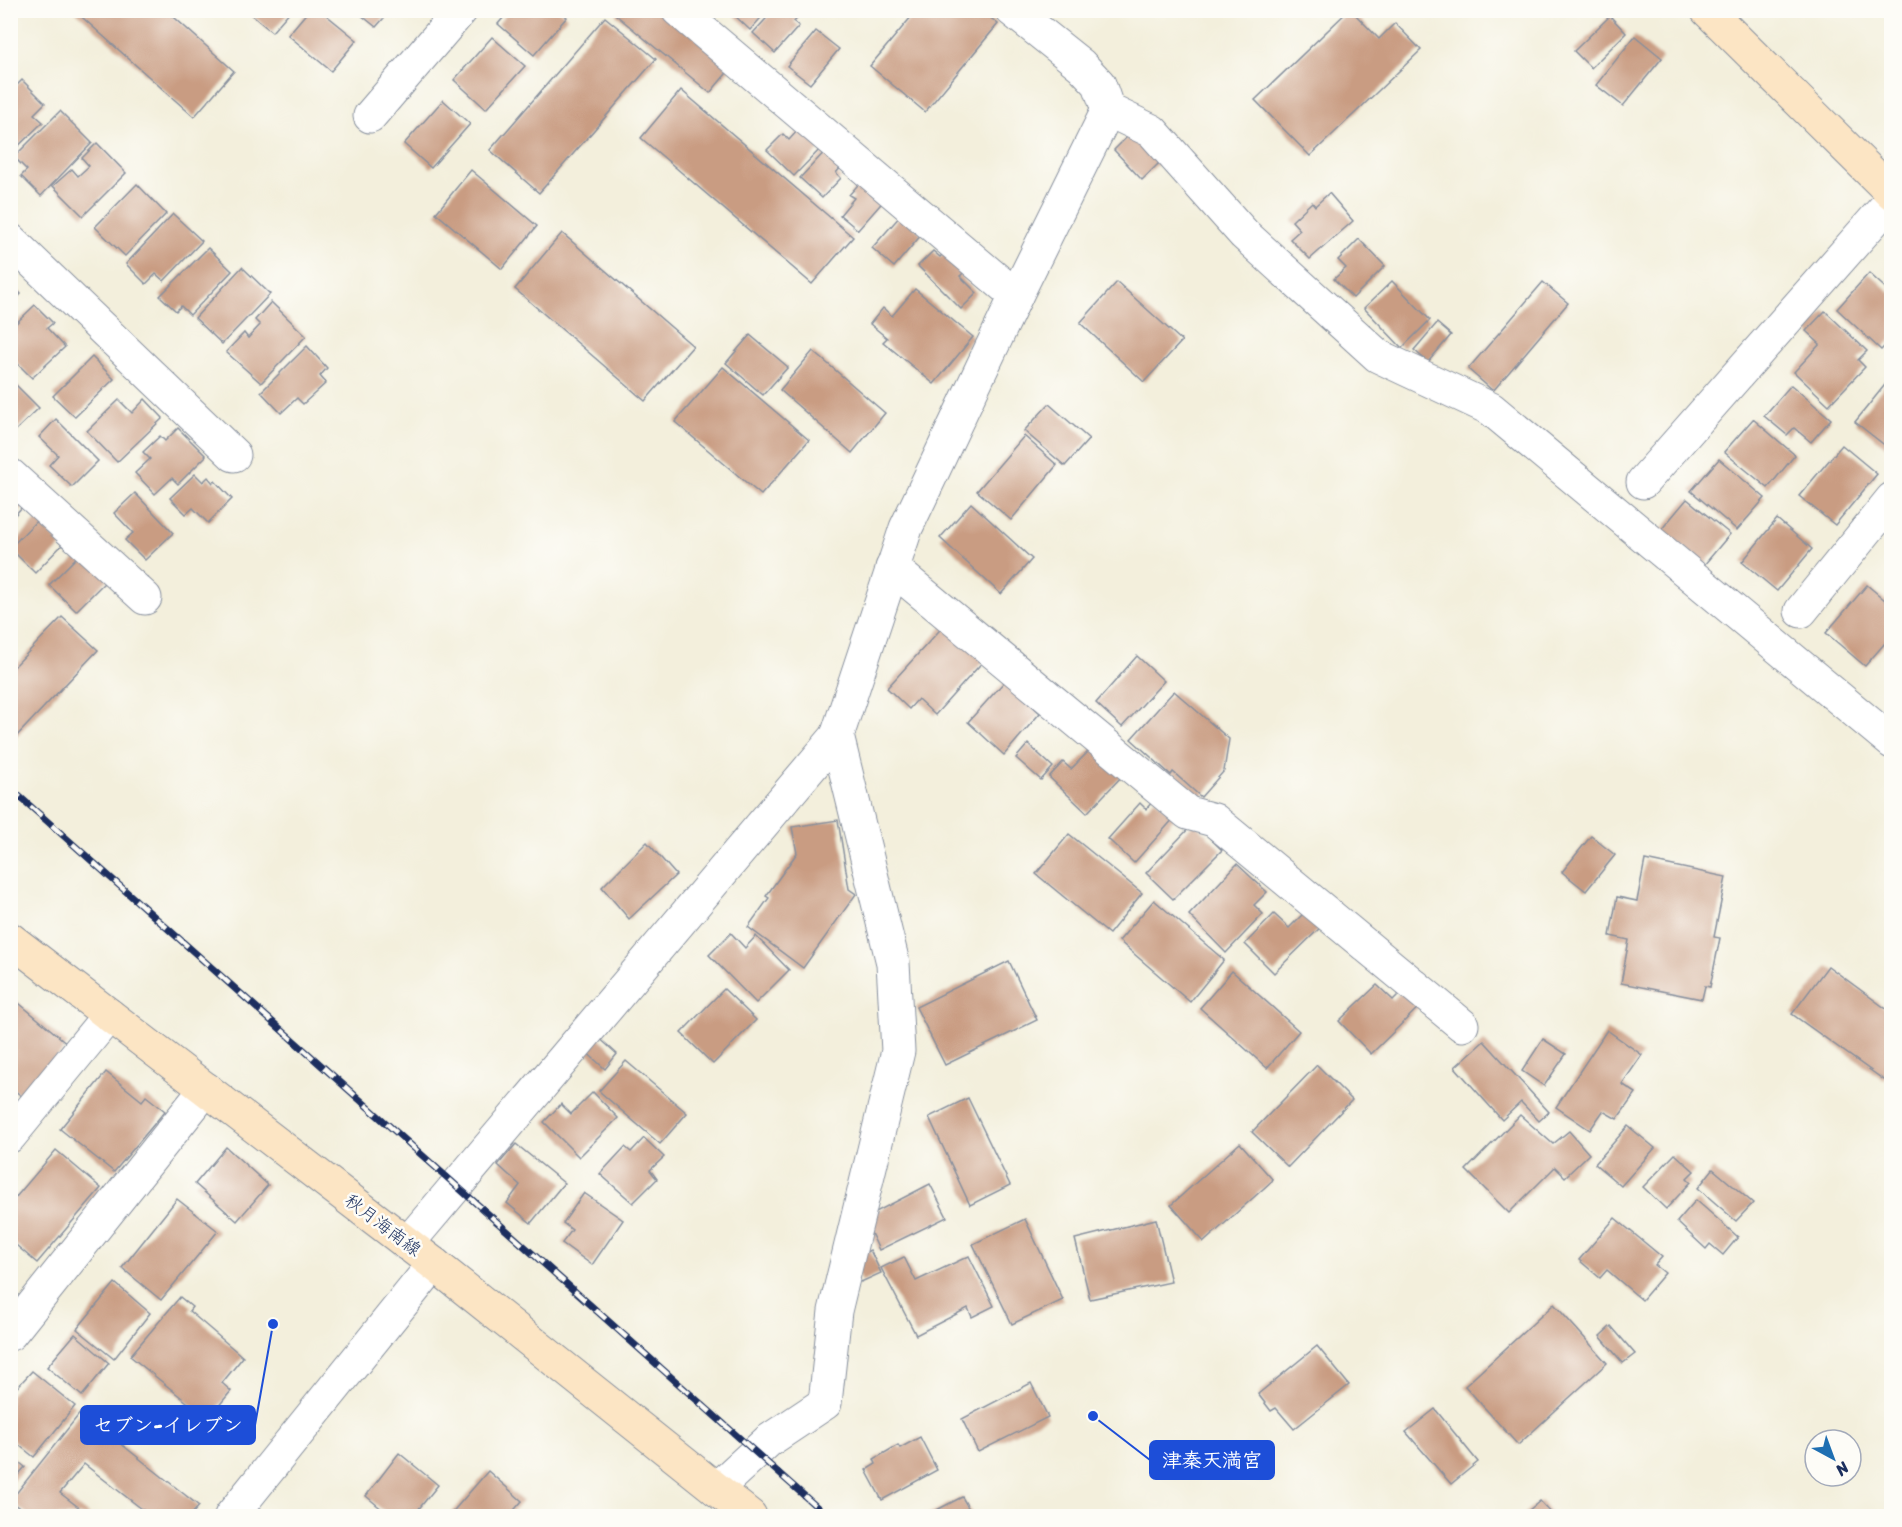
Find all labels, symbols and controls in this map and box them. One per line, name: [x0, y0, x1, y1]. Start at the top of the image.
street label: 秋月海南線: [337, 1185, 429, 1265]
callout: セブン-イレブン: [81, 1406, 255, 1444]
text: セブン-イレブン: [93, 1408, 243, 1443]
north arrow: [1803, 1428, 1863, 1488]
callout: 津秦天満宮: [1150, 1441, 1274, 1479]
text: 津秦天満宮: [1162, 1443, 1262, 1478]
text: N: [1828, 1454, 1857, 1484]

